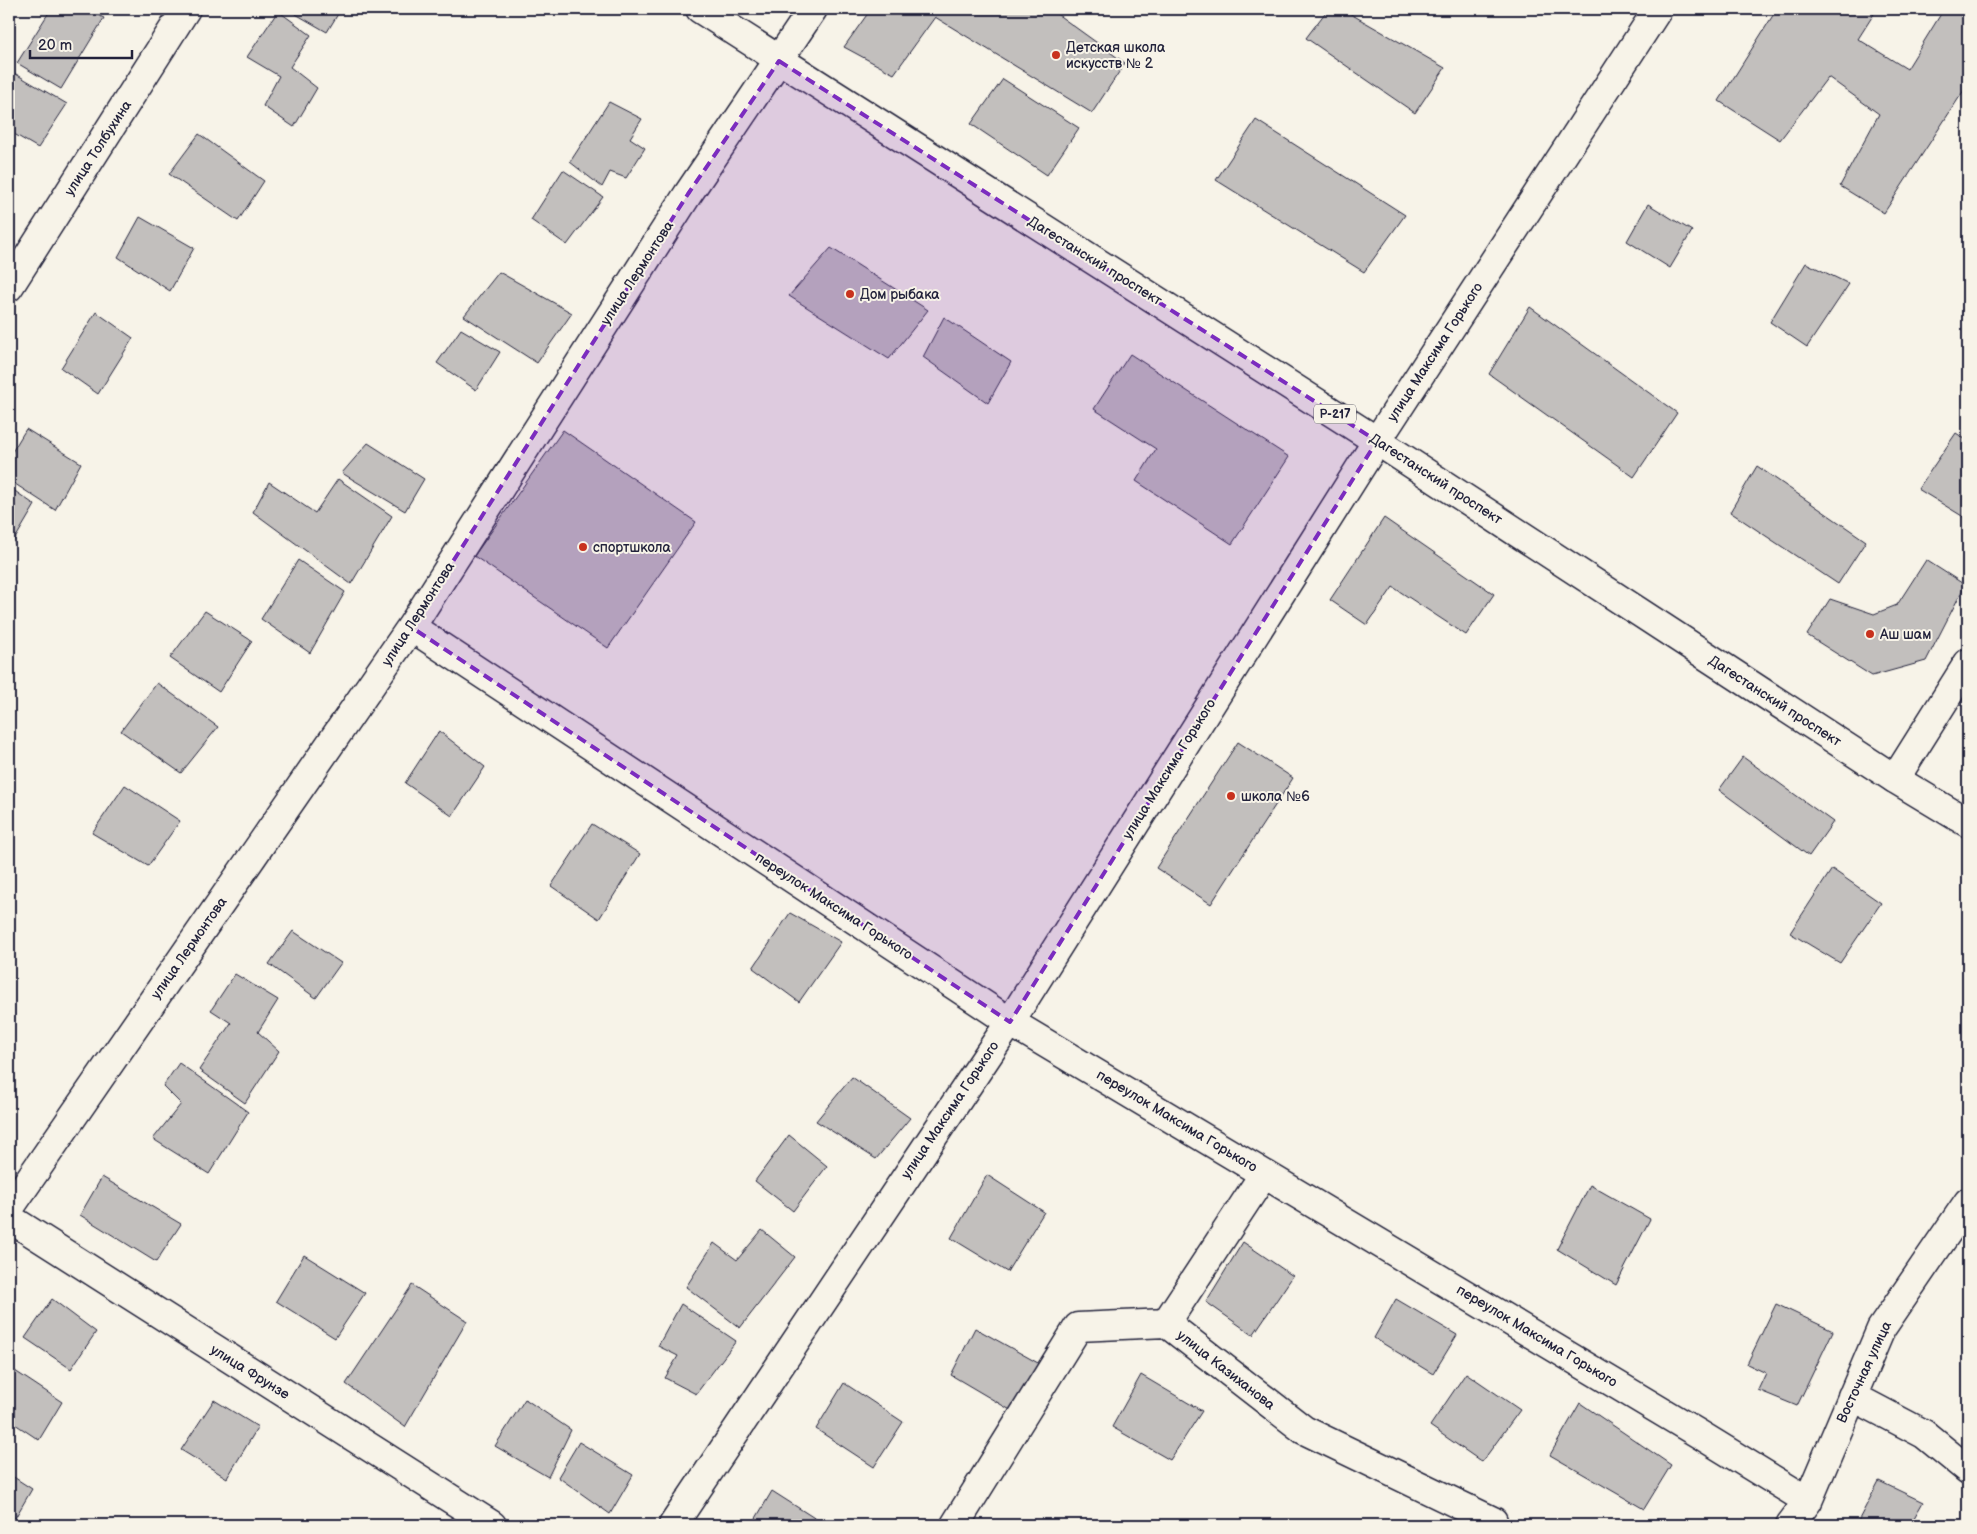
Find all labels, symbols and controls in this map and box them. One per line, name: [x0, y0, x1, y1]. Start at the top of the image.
scale bar: [30, 28, 132, 60]
text: 20 m: [38, 36, 72, 55]
place label: Детская школа искусств № 2: [1066, 39, 1166, 72]
marker: Детская школа искусств № 2: [1050, 49, 1062, 61]
street label: улица Толбухина: [61, 97, 136, 199]
street label: Дагестанский проспект: [1025, 213, 1166, 309]
street label: улица Лермонтова: [597, 217, 677, 328]
street label: улица Максима Горького: [1384, 279, 1486, 425]
place label: Дом рыбака: [860, 286, 940, 303]
marker: Дом рыбака: [844, 288, 856, 300]
road number: Р-217: [1314, 404, 1356, 424]
street label: Дагестанский проспект: [1366, 430, 1506, 529]
place label: спортшкола: [593, 539, 672, 556]
marker: спортшкола: [577, 541, 589, 553]
street label: улица Лермонтова: [378, 558, 458, 669]
place label: Аш шам: [1879, 626, 1931, 643]
marker: Аш шам: [1864, 628, 1876, 640]
street label: Дагестанский проспект: [1705, 652, 1845, 751]
street label: улица Максима Горького: [1119, 696, 1219, 842]
place label: школа №6: [1241, 788, 1310, 805]
marker: школа №6: [1225, 790, 1237, 802]
street label: переулок Максима Горького: [752, 849, 916, 963]
street label: улица Лермонтова: [147, 893, 231, 1002]
street label: улица Максима Горького: [898, 1038, 1002, 1182]
street label: переулок Максима Горького: [1094, 1066, 1260, 1176]
street label: переулок Максима Горького: [1454, 1281, 1620, 1391]
street label: Восточная улица: [1833, 1318, 1895, 1426]
street label: улица Казиханова: [1174, 1326, 1279, 1414]
street label: улица Фрунзе: [207, 1341, 293, 1403]

